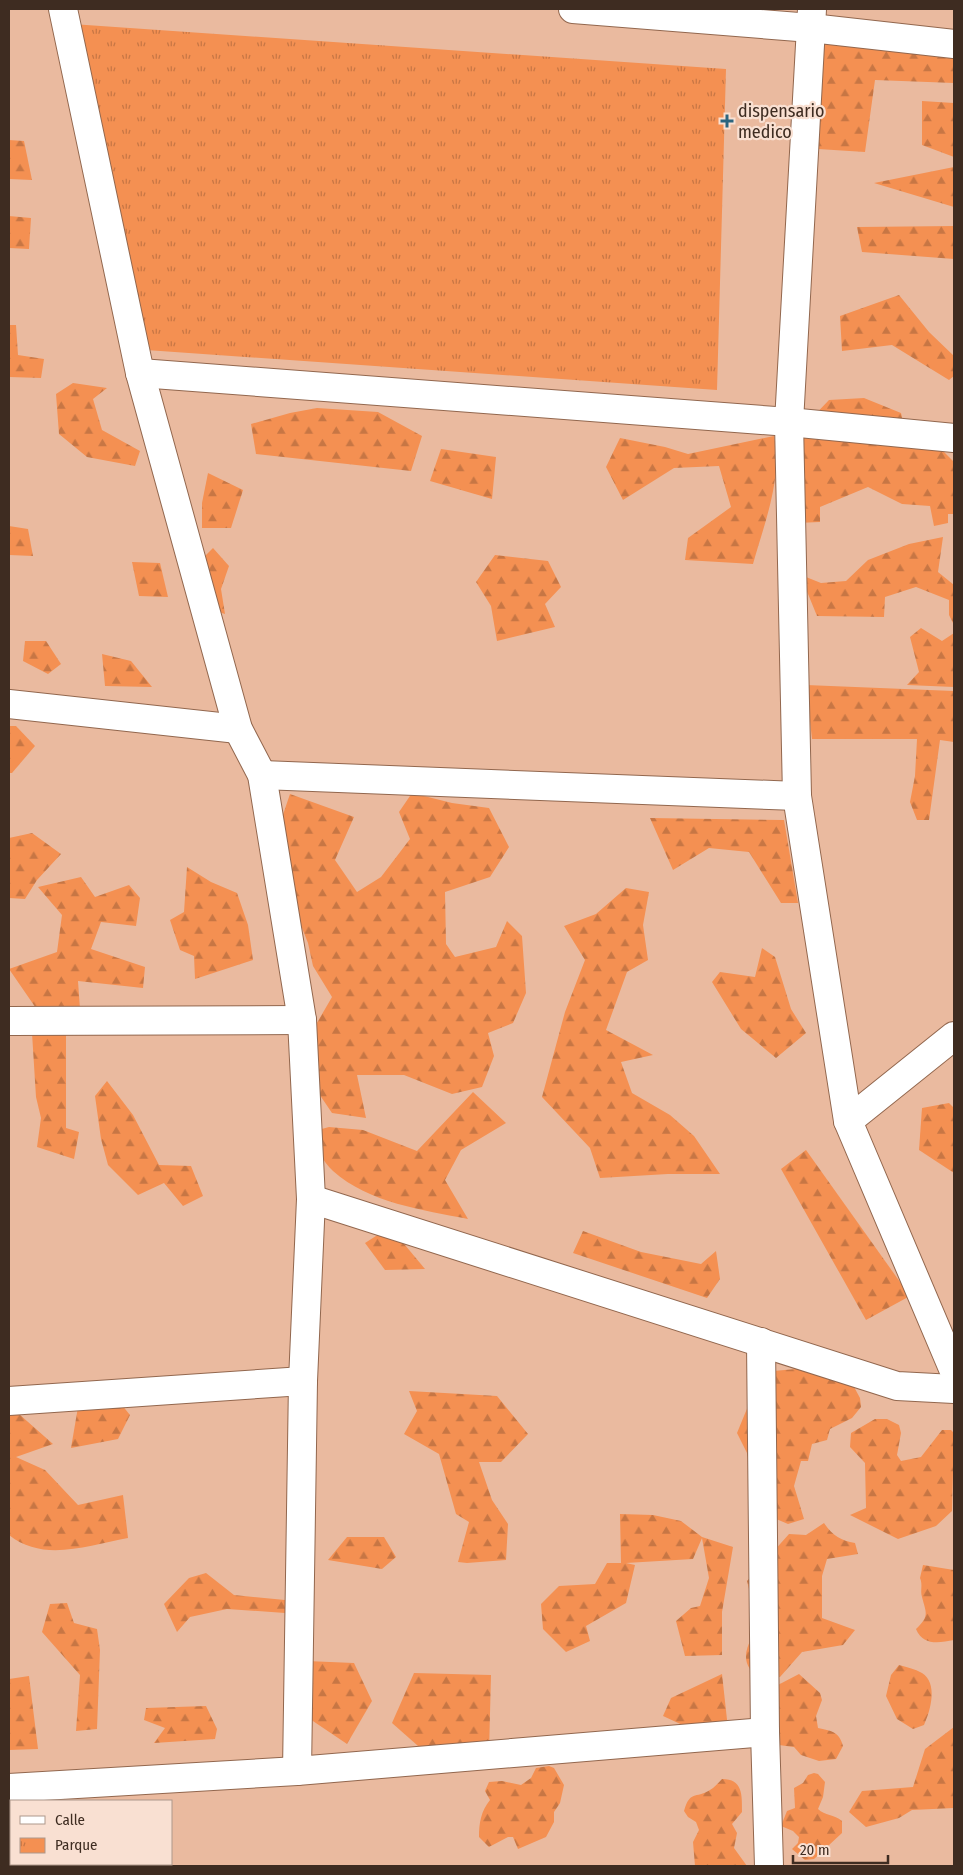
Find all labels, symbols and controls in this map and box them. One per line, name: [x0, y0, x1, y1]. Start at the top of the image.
place label: dispensario medico: [738, 100, 825, 143]
marker: dispensario medico: [720, 114, 734, 128]
legend: [10, 1800, 172, 1865]
text: Calle: [55, 1811, 85, 1829]
scale bar: [793, 1832, 888, 1864]
text: Parque: [55, 1836, 98, 1854]
text: 20 m: [800, 1841, 830, 1859]

